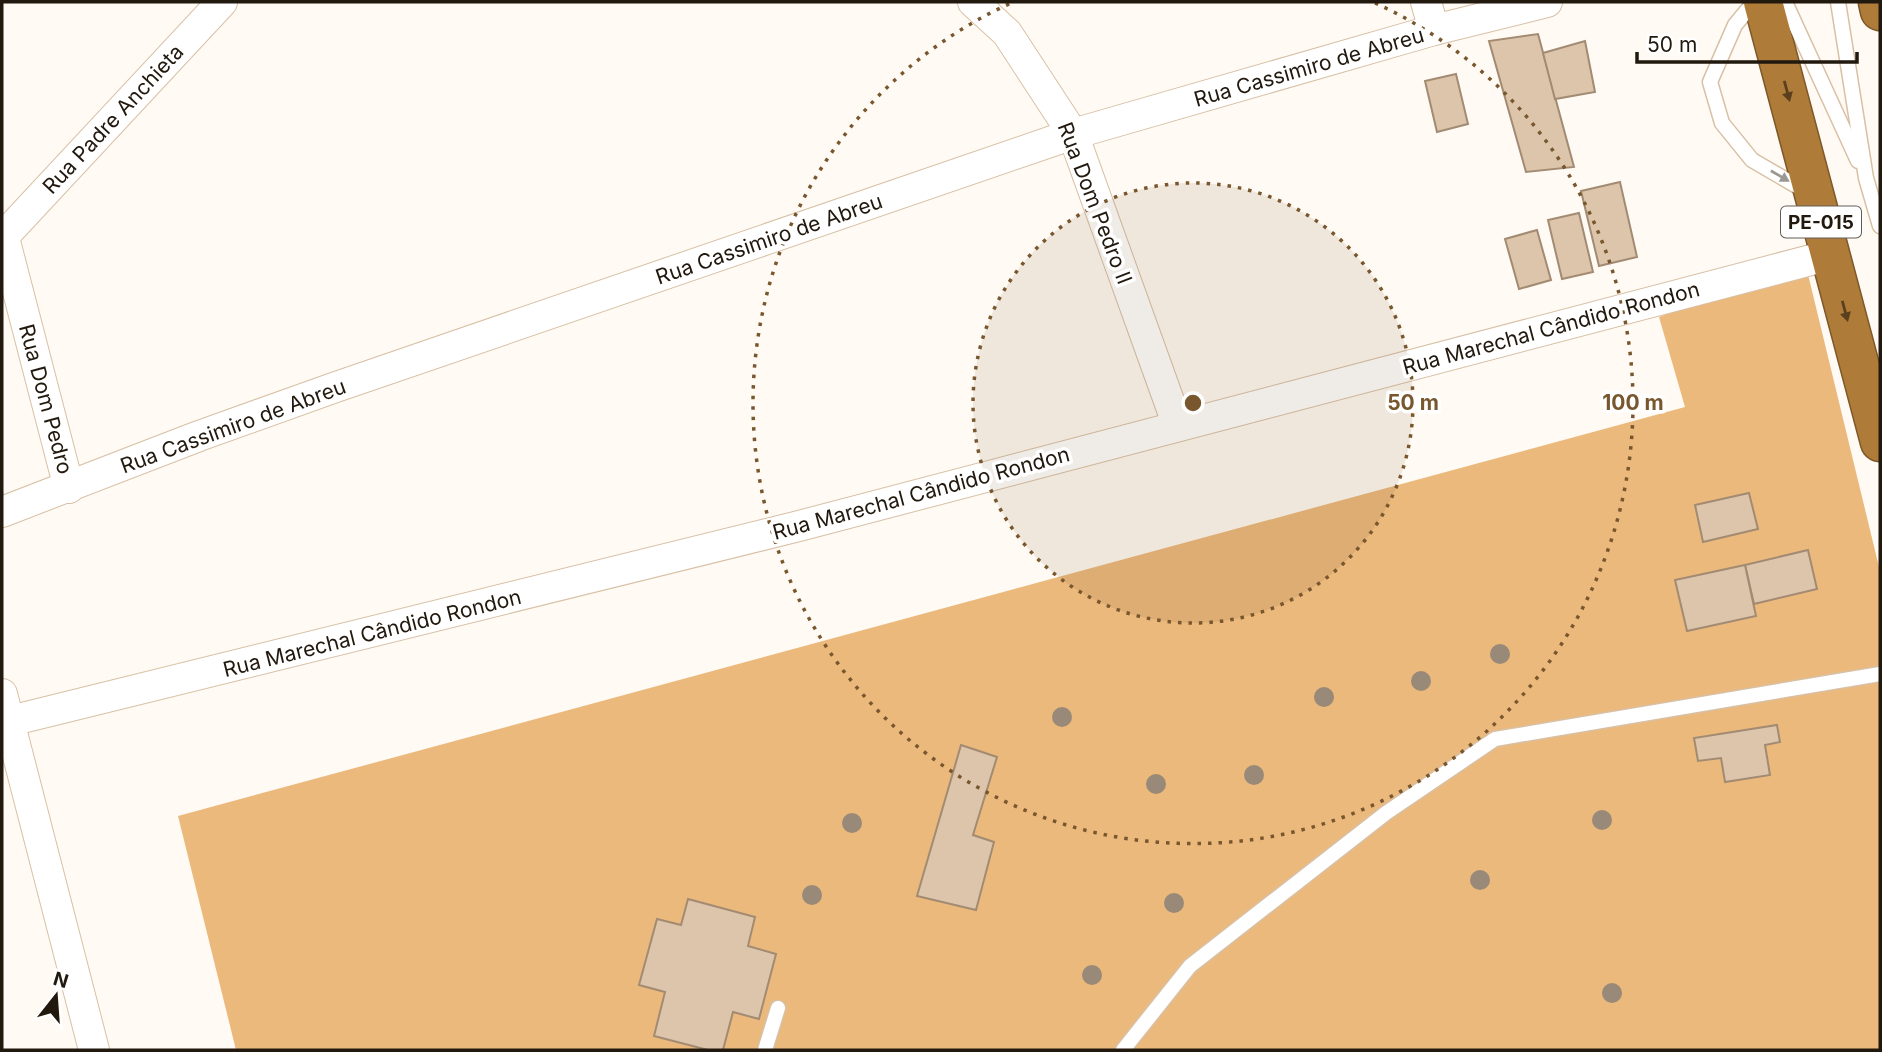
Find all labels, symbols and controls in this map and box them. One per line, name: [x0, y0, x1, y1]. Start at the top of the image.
scale bar: [1637, 21, 1857, 65]
street label: Rua Cassimiro de Abreu: [1191, 22, 1427, 112]
text: 50 m: [1647, 32, 1697, 57]
street label: Rua Padre Anchieta: [37, 39, 189, 199]
one-way arrow: [1782, 81, 1793, 103]
street label: Rua Dom Pedro II: [1053, 119, 1137, 287]
one-way arrow: [1770, 170, 1790, 182]
street label: Rua Cassimiro de Abreu: [652, 188, 886, 290]
road number: PE-015: [1781, 206, 1861, 238]
street label: Rua Marechal Cândido Rondon: [1400, 276, 1702, 380]
one-way arrow: [1840, 301, 1851, 323]
street label: Rua Dom Pedro: [14, 321, 78, 477]
street label: Rua Cassimiro de Abreu: [117, 374, 349, 478]
text: 50 m: [1387, 390, 1439, 415]
text: 100 m: [1602, 390, 1664, 415]
centre of rings: [1181, 391, 1205, 415]
street label: Rua Marechal Cândido Rondon: [770, 441, 1072, 545]
street label: Rua Marechal Cândido Rondon: [220, 584, 524, 682]
north arrow: [21, 961, 91, 1031]
text: N: [51, 967, 71, 993]

